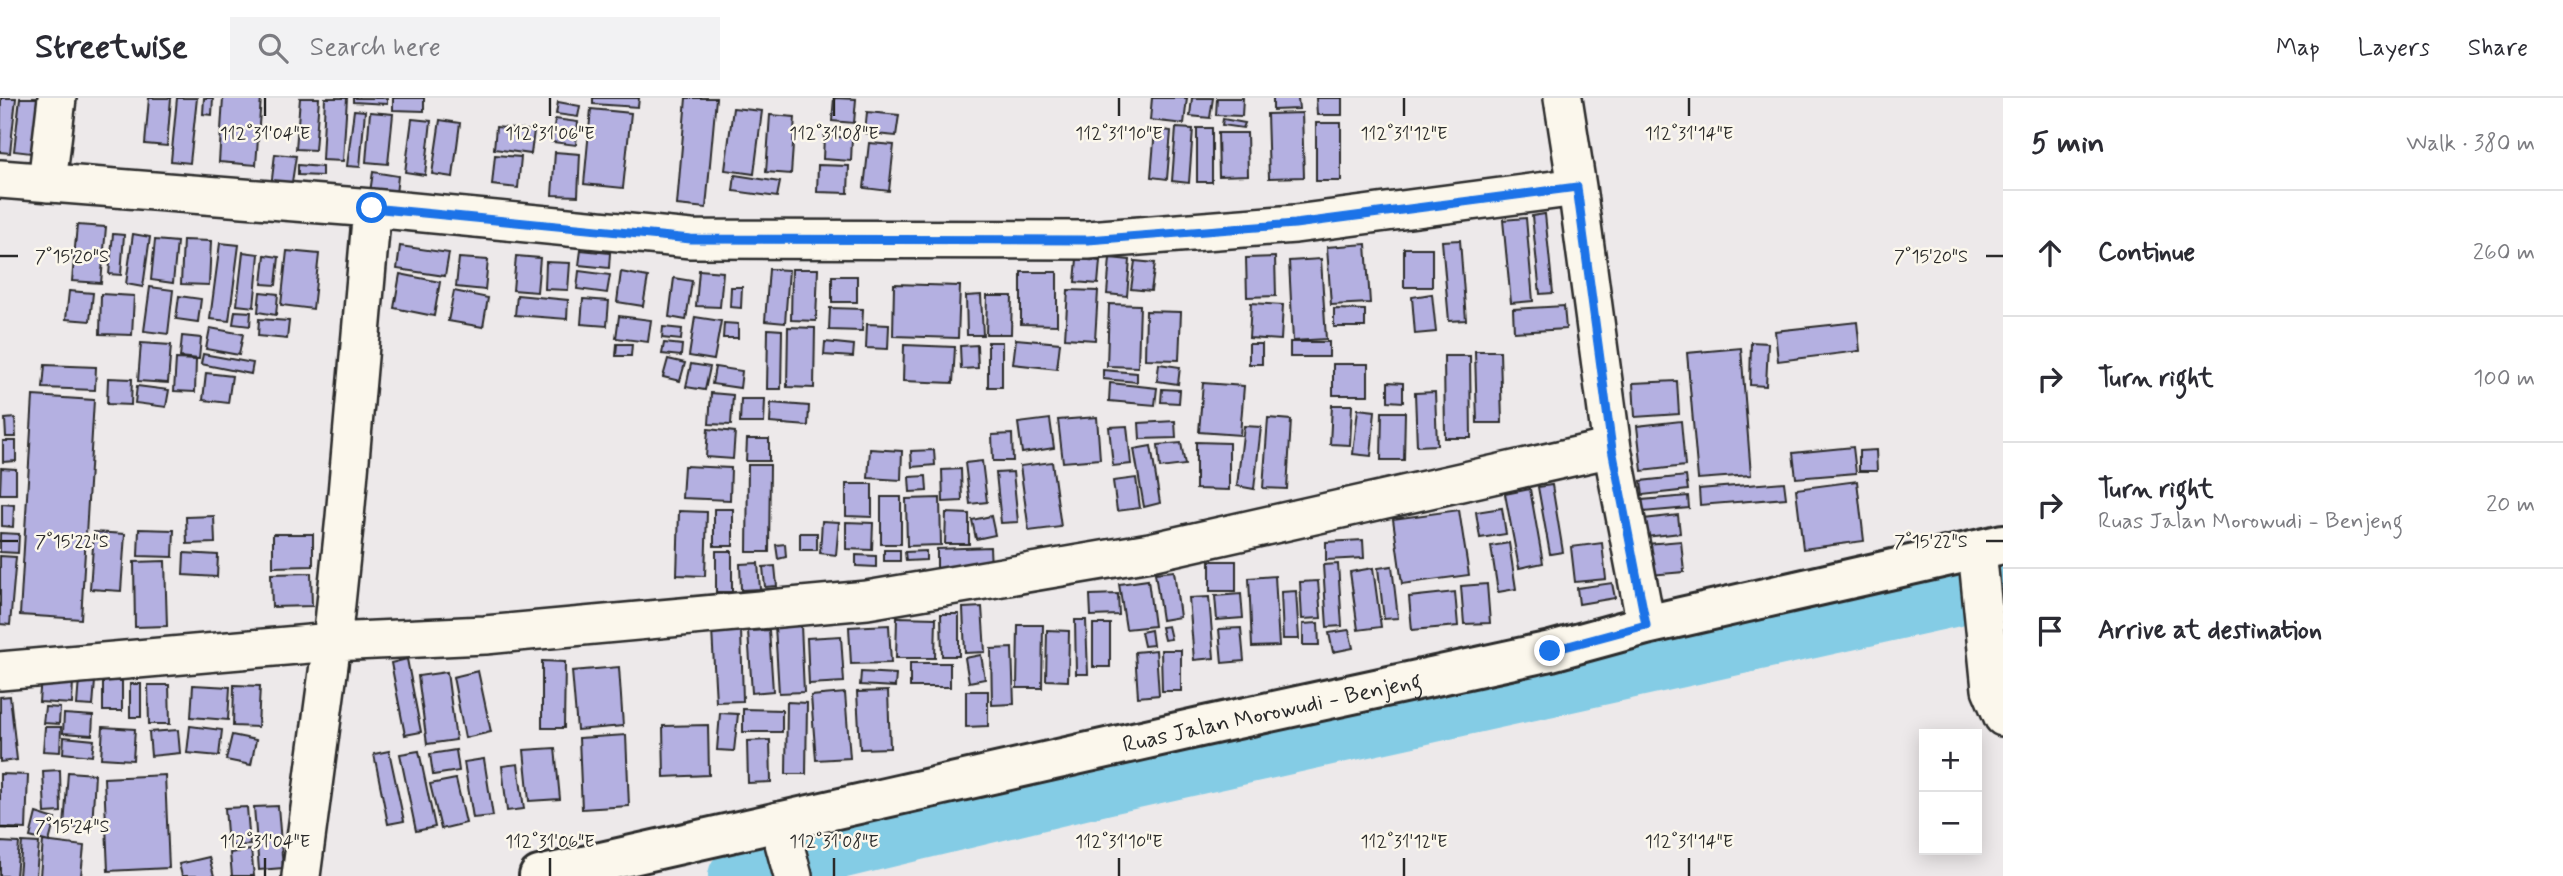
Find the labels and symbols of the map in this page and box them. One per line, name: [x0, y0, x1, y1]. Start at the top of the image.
text: 112°31'04"E: [220, 122, 310, 146]
text: 112°31'06"E: [505, 122, 595, 146]
text: 112°31'08"E: [789, 122, 879, 146]
text: 112°31'10"E: [1075, 122, 1163, 146]
text: 112°31'12"E: [1361, 122, 1447, 146]
text: 112°31'14"E: [1645, 122, 1733, 146]
route start: [356, 192, 387, 223]
text: 7°15'20"S: [35, 245, 109, 269]
text: 7°15'20"S: [1894, 245, 1968, 269]
text: 7°15'22"S: [35, 530, 109, 554]
text: 7°15'22"S: [1894, 530, 1968, 554]
route end: [1534, 635, 1565, 666]
street label: Ruas Jalan Morowudi - Benjeng: [1120, 666, 1425, 761]
text: 7°15'24"S: [35, 815, 109, 839]
text: 112°31'04"E: [220, 830, 310, 854]
text: 112°31'06"E: [505, 830, 595, 854]
text: 112°31'08"E: [789, 830, 879, 854]
text: 112°31'10"E: [1075, 830, 1163, 854]
text: 112°31'12"E: [1361, 830, 1447, 854]
text: 112°31'14"E: [1645, 830, 1733, 854]

